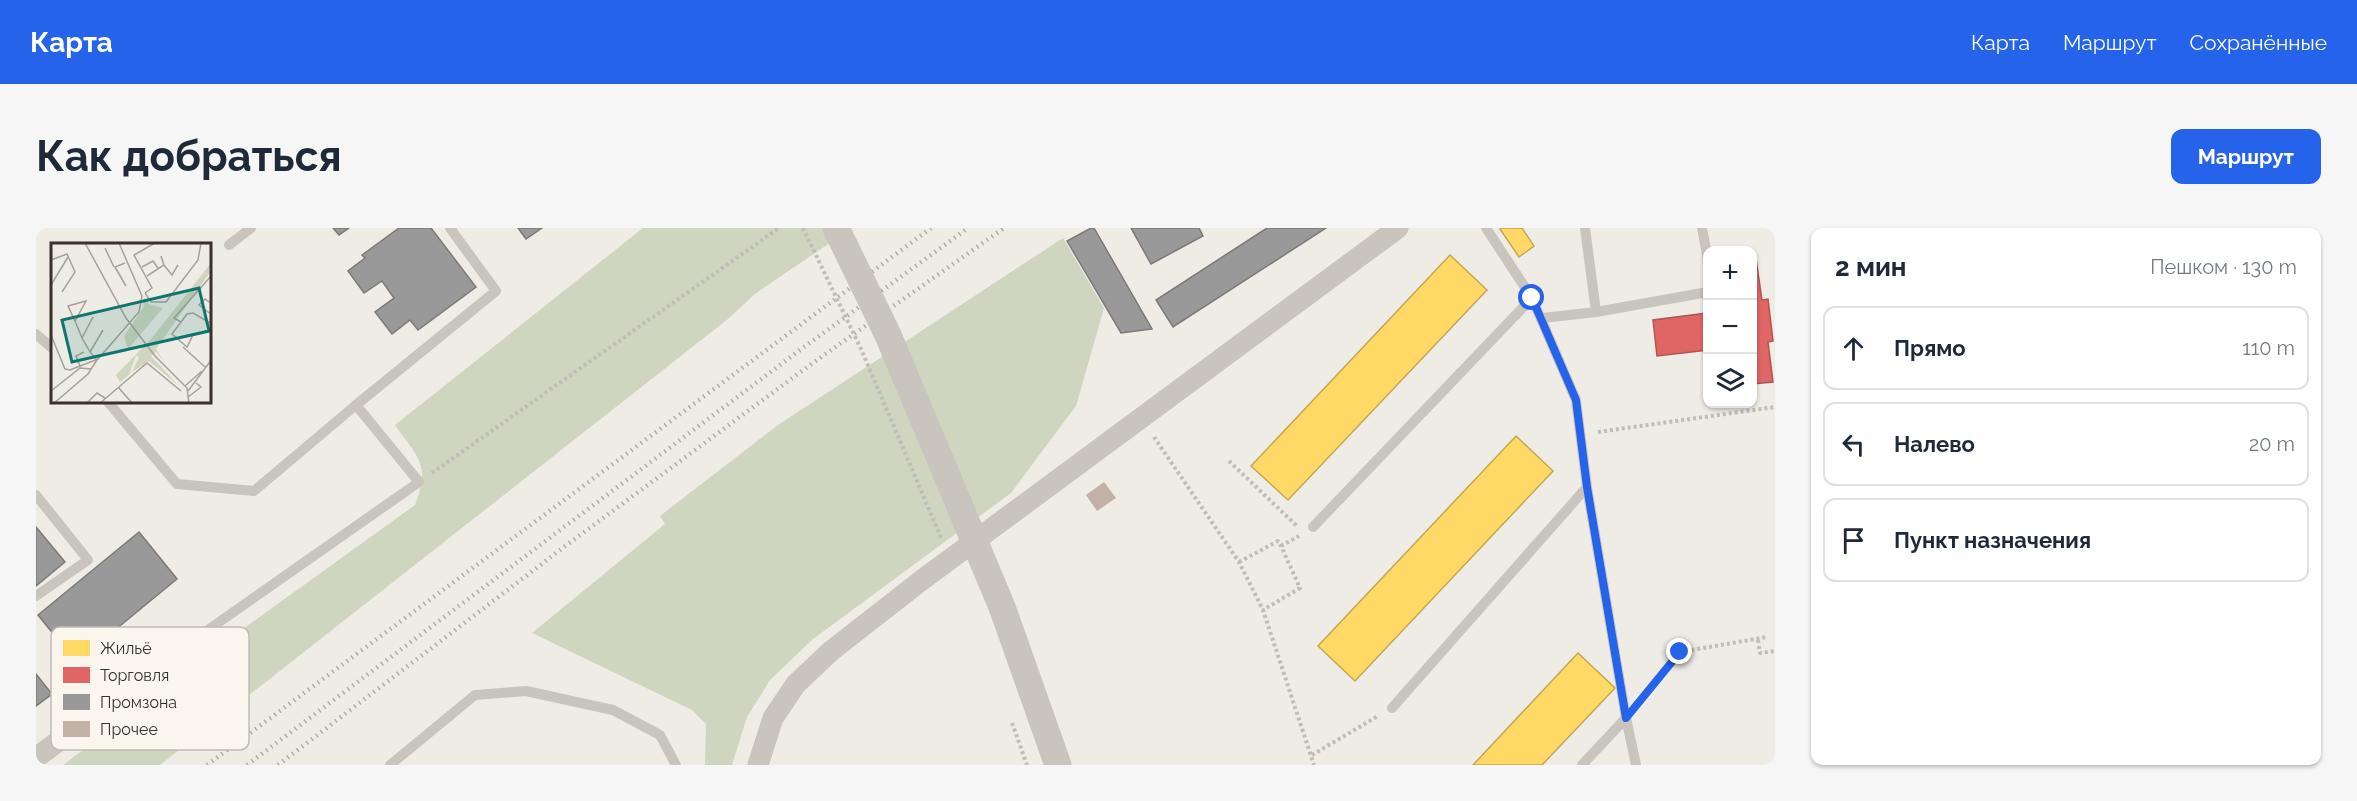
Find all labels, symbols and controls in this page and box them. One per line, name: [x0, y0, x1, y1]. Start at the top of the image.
text: Карта: [30, 26, 113, 59]
text: Карта: [1971, 30, 2030, 55]
text: Маршрут: [2063, 30, 2156, 55]
text: Сохранённые: [2189, 30, 2327, 55]
button: Маршрут: [2171, 129, 2321, 184]
text: Как добраться: [36, 132, 342, 181]
inset map: [51, 243, 212, 404]
map controls: [1703, 246, 1757, 408]
button: +: [1703, 246, 1757, 300]
text: 2 мин: [1835, 252, 1907, 282]
text: Пешком · 130 m: [2150, 255, 2297, 279]
route start: [1518, 284, 1544, 310]
button: −: [1703, 300, 1757, 354]
icon: ahead: [1837, 332, 1870, 365]
text: Прямо: [1894, 335, 1966, 361]
text: 110 m: [2242, 336, 2295, 360]
button: layers: [1703, 354, 1757, 408]
icon: left: [1837, 428, 1870, 461]
text: Налево: [1894, 431, 1975, 457]
text: 20 m: [2249, 432, 2295, 456]
icon: arrive: [1837, 524, 1870, 557]
text: Пункт назначения: [1894, 527, 2091, 553]
legend: [51, 627, 249, 750]
route end: [1666, 638, 1692, 664]
text: Жильё: [100, 639, 152, 658]
text: Торговля: [100, 666, 169, 685]
text: Промзона: [100, 693, 177, 712]
text: Прочее: [100, 720, 158, 739]

